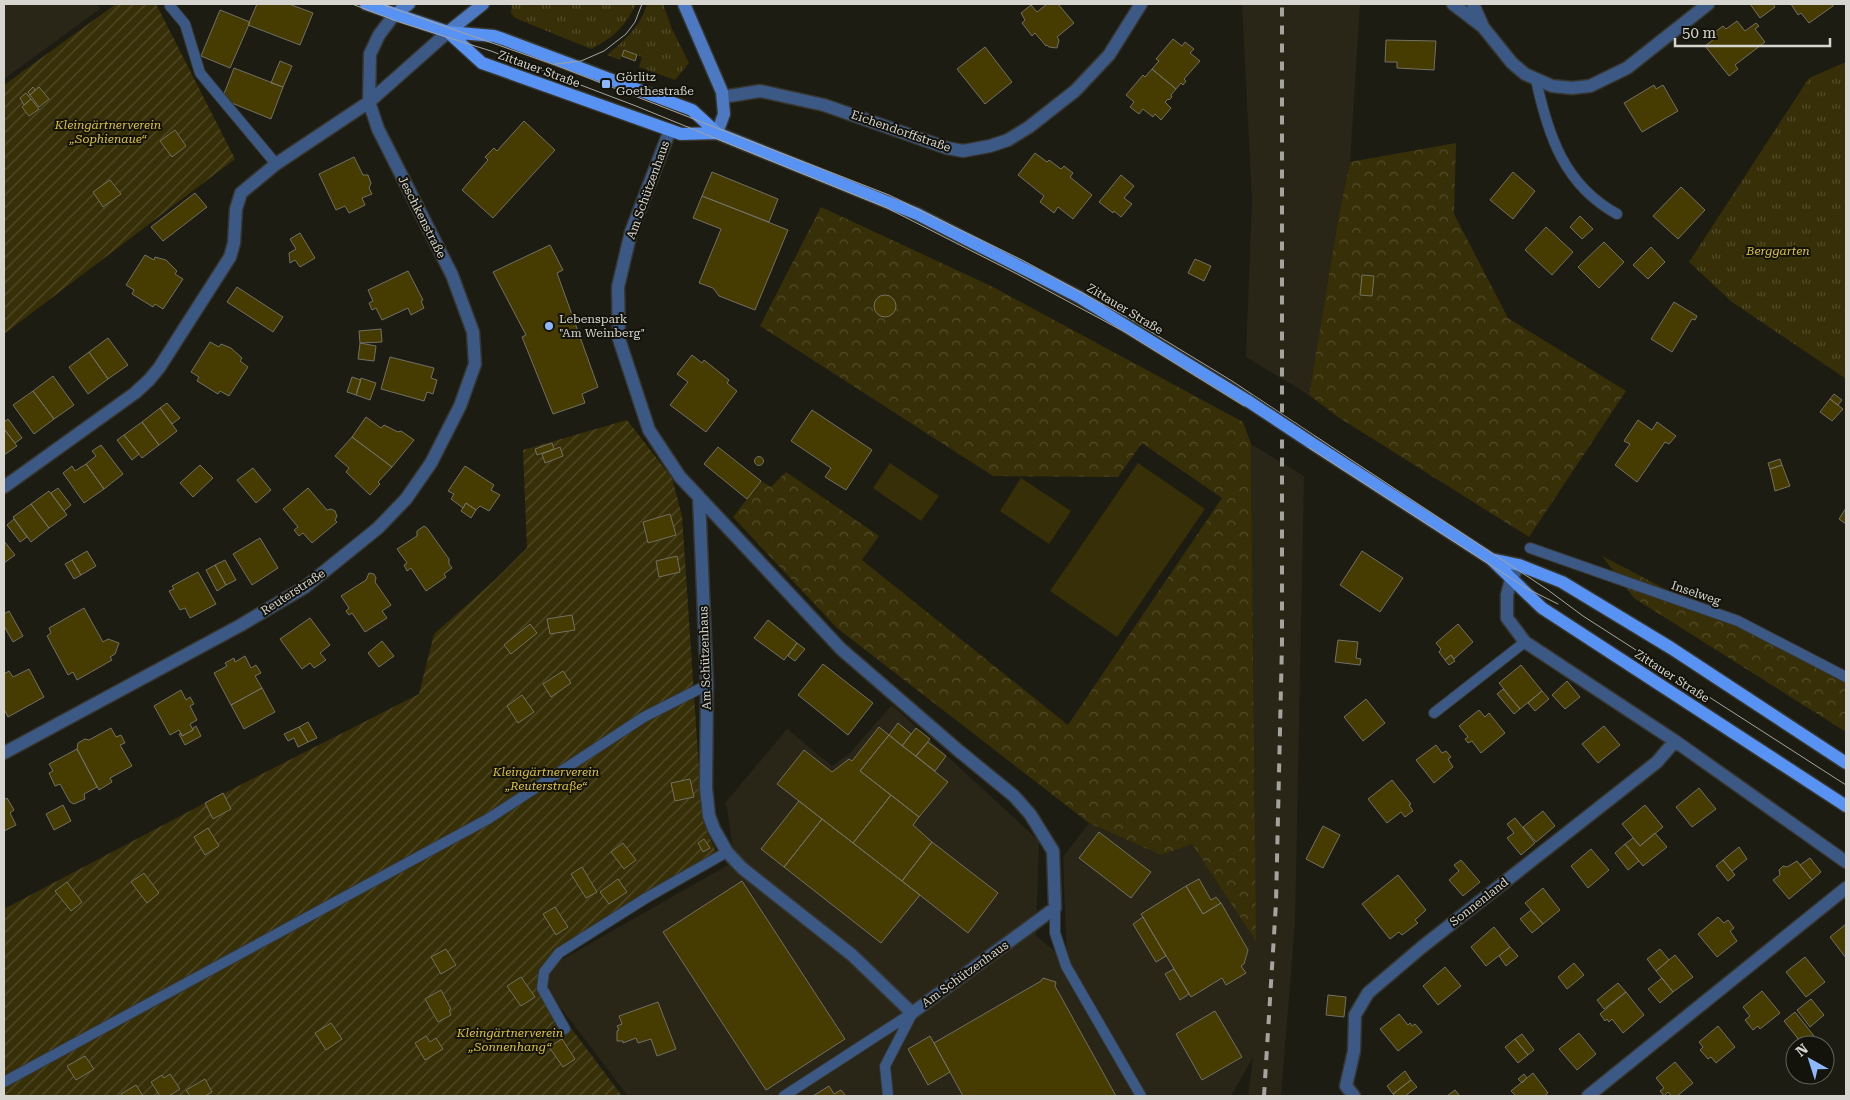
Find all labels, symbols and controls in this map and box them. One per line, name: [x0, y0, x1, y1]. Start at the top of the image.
scale bar: [1675, 15, 1830, 47]
text: 50 m: [1682, 24, 1717, 42]
street label: Zittauer Straße: [496, 48, 582, 90]
place label: Görlitz Goethestraße: [616, 70, 694, 98]
marker: Görlitz Goethestraße: [600, 78, 612, 90]
street label: Eichendorffstraße: [849, 107, 953, 155]
park label: Kleingärtnerverein „Sophienaue“: [54, 118, 161, 146]
street label: Am Schützenhaus: [624, 139, 672, 241]
street label: Jeschkenstraße: [395, 174, 449, 261]
park label: Berggarten: [1745, 244, 1810, 258]
street label: Zittauer Straße: [1085, 281, 1166, 337]
place label: Lebenspark "Am Weinberg": [559, 312, 645, 340]
marker: Lebenspark "Am Weinberg": [543, 320, 555, 332]
street label: Reuterstraße: [258, 566, 328, 618]
street label: Inselweg: [1670, 578, 1723, 608]
street label: Am Schützenhaus: [696, 606, 714, 710]
street label: Zittauer Straße: [1632, 647, 1712, 706]
park label: Kleingärtnerverein „Reuterstraße“: [492, 765, 599, 793]
street label: Sonnenland: [1447, 875, 1511, 929]
street label: Am Schützenhaus: [919, 938, 1011, 1010]
park label: Kleingärtnerverein „Sonnenhang“: [456, 1026, 563, 1054]
north arrow: [1785, 1035, 1835, 1085]
text: N: [1793, 1040, 1811, 1060]

